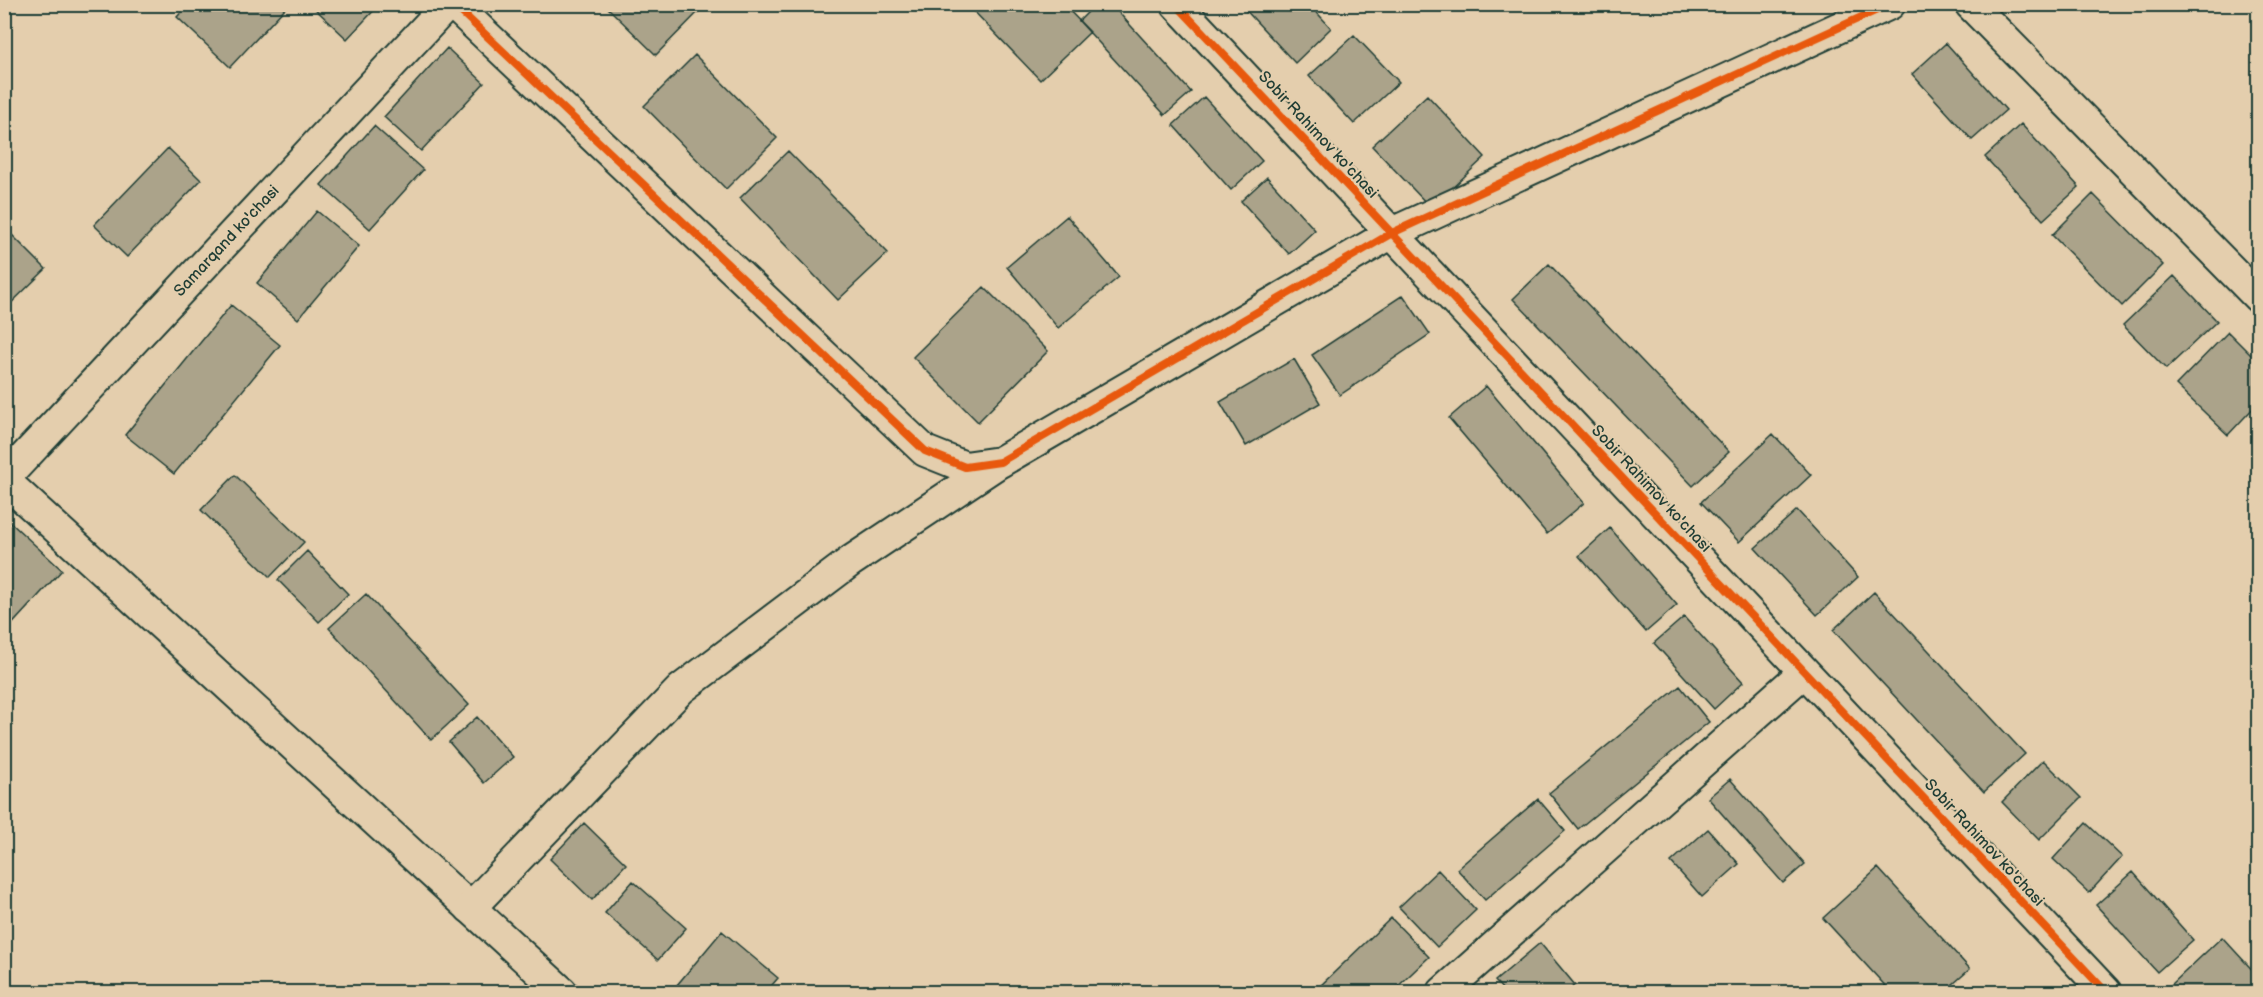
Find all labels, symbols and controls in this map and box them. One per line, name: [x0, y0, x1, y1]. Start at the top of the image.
street label: Sobir Rahimov ko'chasi: [1254, 68, 1382, 202]
street label: Samarqand ko'chasi: [170, 181, 283, 300]
street label: Sobir Rahimov ko'chasi: [1587, 422, 1715, 556]
street label: Sobir Rahimov ko'chasi: [1920, 776, 2048, 910]

